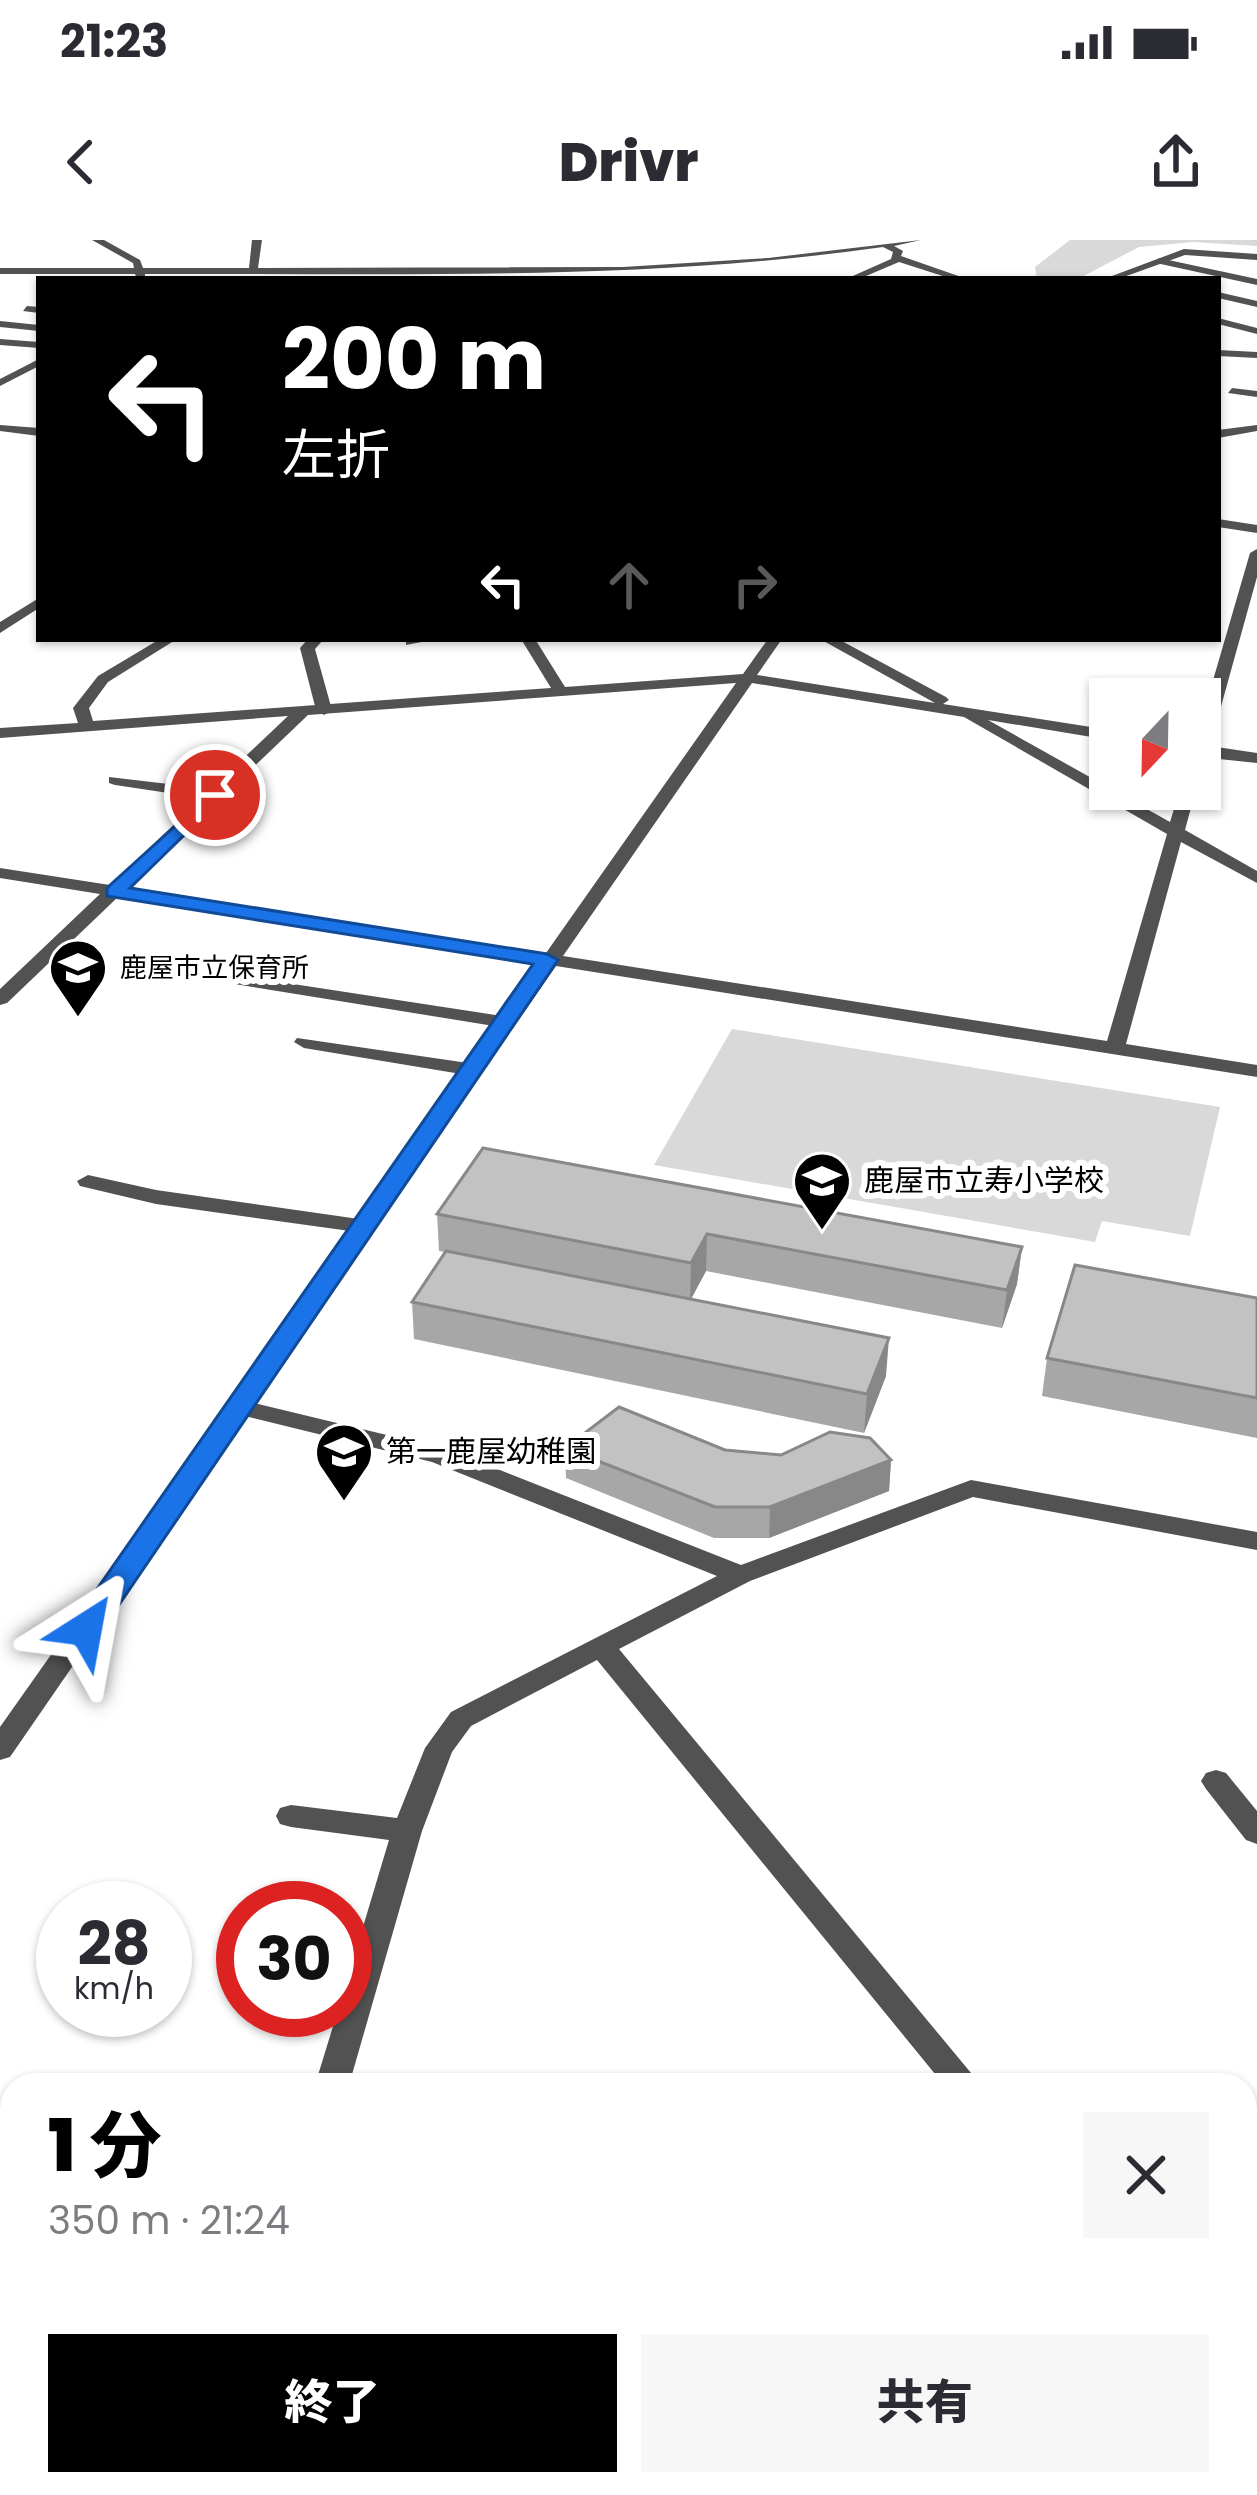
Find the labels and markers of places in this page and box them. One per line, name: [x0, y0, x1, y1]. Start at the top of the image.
pin: [164, 744, 266, 846]
school or university icon: 鹿屋市立保育所: [47, 937, 109, 1019]
place label: 鹿屋市立保育所: [120, 949, 309, 986]
school or university icon: 鹿屋市立寿小学校: [791, 1150, 853, 1232]
place label: 鹿屋市立寿小学校: [864, 1159, 1104, 1202]
school or university icon: 第一鹿屋幼稚園: [313, 1421, 375, 1503]
place label: 第一鹿屋幼稚園: [386, 1430, 596, 1473]

